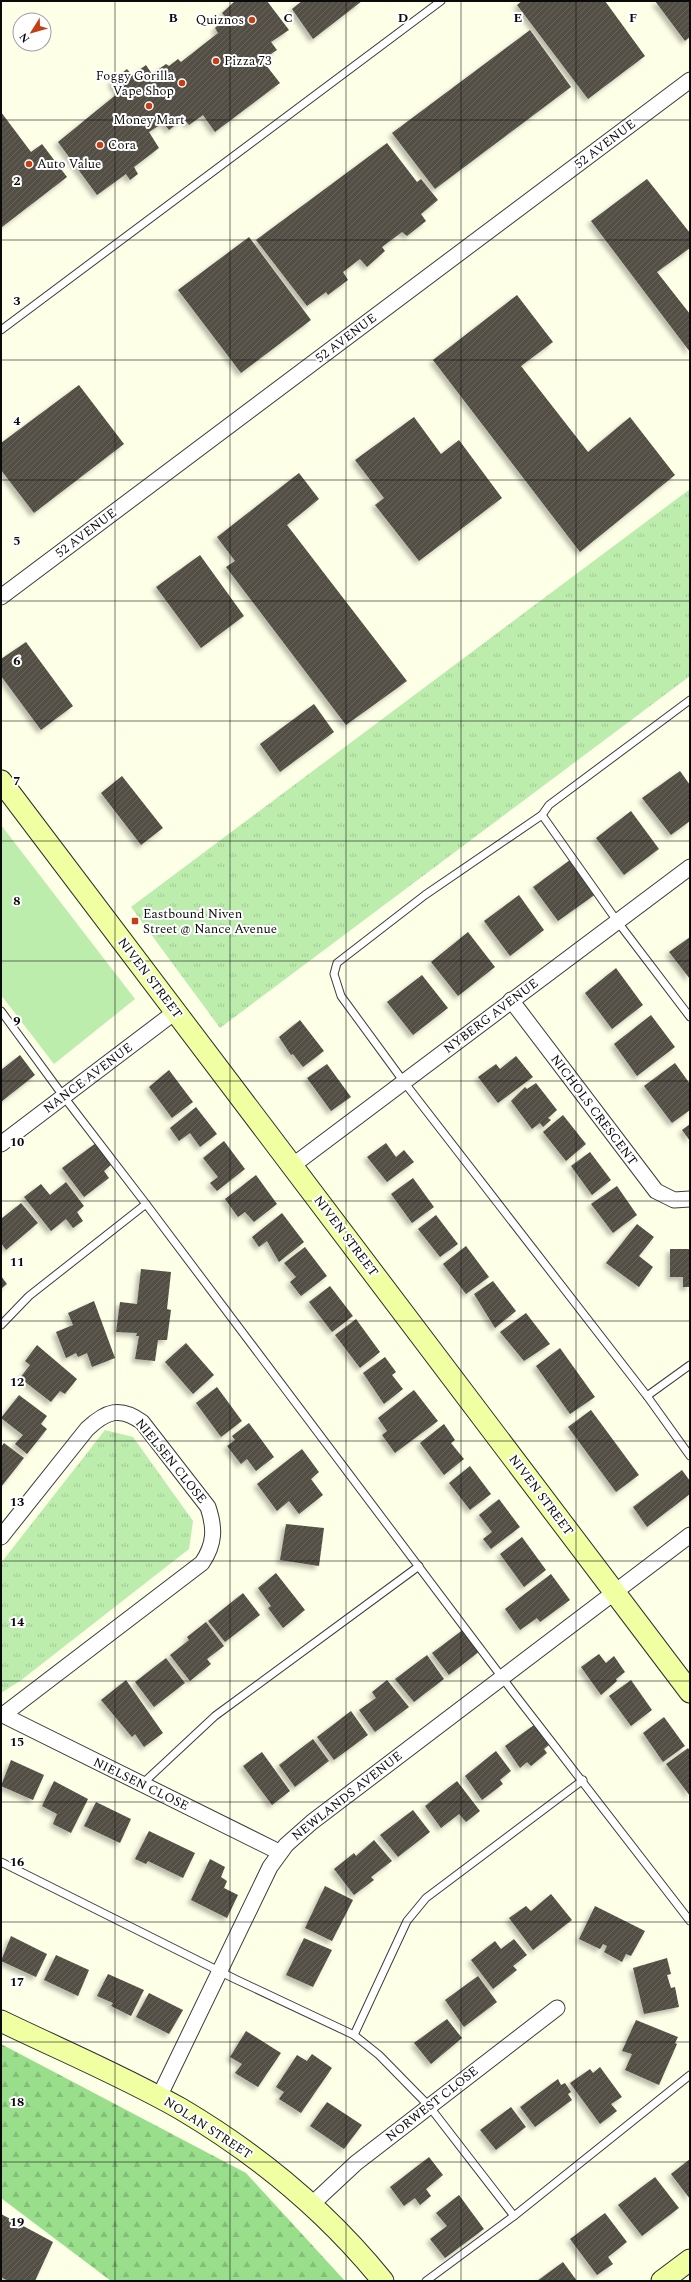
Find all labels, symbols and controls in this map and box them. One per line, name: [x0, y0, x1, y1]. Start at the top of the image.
text: B: [168, 8, 178, 28]
text: C: [283, 8, 293, 28]
text: D: [398, 8, 408, 28]
text: E: [514, 8, 523, 28]
text: F: [629, 8, 637, 28]
place label: Quiznos: [196, 10, 244, 30]
north arrow: [12, 12, 52, 52]
marker: Quiznos: [247, 15, 257, 25]
text: N: [15, 29, 34, 46]
place label: Pizza 73: [224, 51, 272, 71]
marker: Pizza 73: [211, 56, 221, 66]
place label: Foggy Gorilla Vape Shop: [96, 66, 175, 101]
marker: Foggy Gorilla Vape Shop: [177, 78, 187, 88]
marker: Money Mart: [144, 101, 154, 111]
place label: Money Mart: [113, 110, 185, 130]
street label: 52 AVENUE: [570, 114, 640, 174]
place label: Cora: [108, 135, 137, 155]
marker: Cora: [95, 140, 105, 150]
place label: Auto Value: [37, 154, 101, 174]
marker: Auto Value: [24, 159, 34, 169]
text: 2: [13, 171, 21, 191]
text: 3: [13, 291, 21, 311]
street label: 52 AVENUE: [311, 308, 381, 368]
text: 4: [13, 411, 21, 431]
street label: 52 AVENUE: [51, 503, 121, 563]
text: 5: [13, 531, 21, 551]
text: 6: [13, 651, 21, 671]
text: 7: [13, 771, 21, 791]
text: 8: [13, 891, 21, 911]
place label: Eastbound Niven Street @ Nance Avenue: [143, 904, 277, 939]
marker: Eastbound Niven Street @ Nance Avenue: [130, 916, 140, 926]
street label: NIVEN STREET: [113, 933, 187, 1023]
street label: NYBERG AVENUE: [439, 974, 543, 1058]
text: 9: [13, 1011, 21, 1031]
street label: NANCE AVENUE: [39, 1038, 137, 1118]
street label: NICHOLS CRESCENT: [545, 1050, 643, 1170]
text: 10: [10, 1132, 24, 1152]
street label: NIVEN STREET: [309, 1191, 383, 1281]
text: 11: [10, 1252, 24, 1272]
text: 12: [10, 1372, 24, 1392]
street label: NIELSEN CLOSE: [130, 1414, 212, 1508]
street label: NIVEN STREET: [504, 1450, 578, 1540]
text: 13: [10, 1492, 24, 1512]
text: 14: [10, 1612, 25, 1632]
text: 15: [10, 1732, 24, 1752]
street label: NEWLANDS AVENUE: [287, 1746, 407, 1846]
street label: NIELSEN CLOSE: [90, 1752, 192, 1816]
text: 16: [10, 1852, 24, 1872]
text: 17: [10, 1972, 24, 1992]
street label: NORWEST CLOSE: [381, 2061, 483, 2147]
text: 18: [10, 2092, 24, 2112]
street label: NOLAN STREET: [160, 2092, 256, 2164]
text: 19: [10, 2212, 24, 2232]

